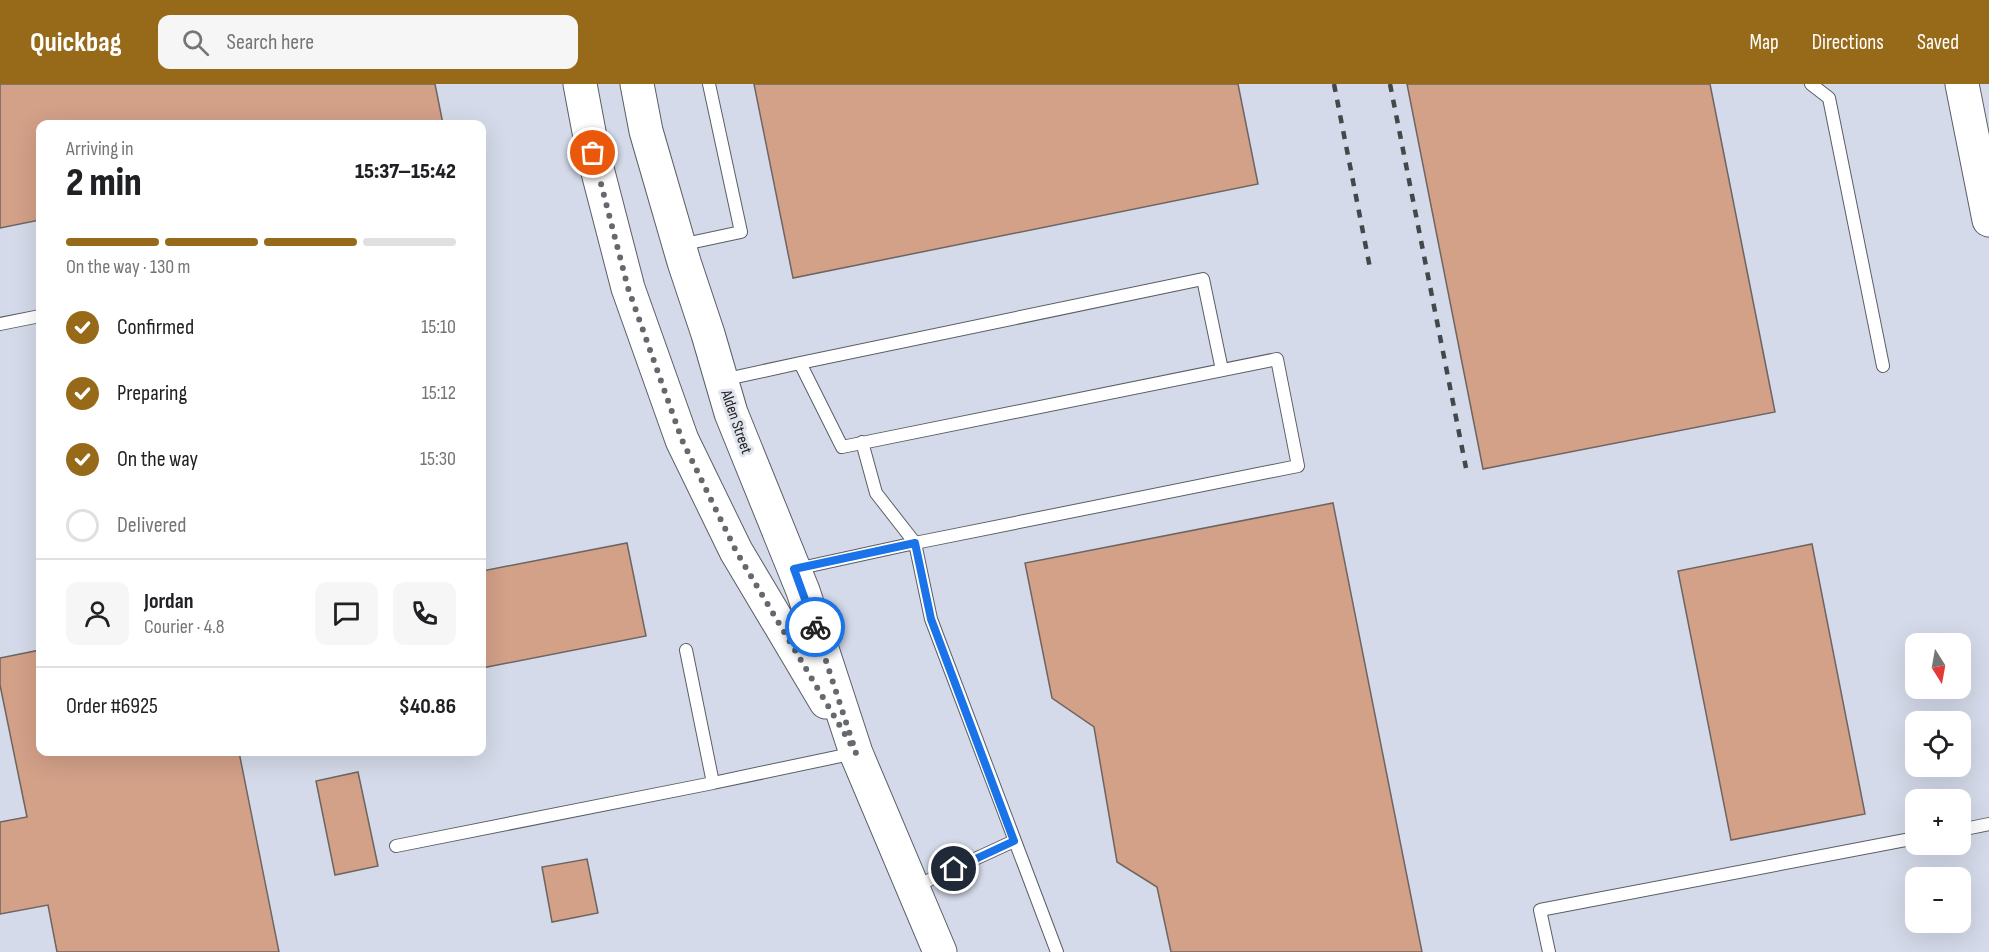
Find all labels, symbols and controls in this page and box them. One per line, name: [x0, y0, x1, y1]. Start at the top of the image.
search box: [158, 15, 578, 69]
text: Quickbag: [30, 26, 122, 59]
icon: search: [179, 26, 212, 59]
text: Search here: [227, 29, 314, 56]
text: Map: [1749, 30, 1779, 55]
text: Directions: [1812, 30, 1884, 55]
text: Saved: [1917, 30, 1959, 55]
pin: [567, 127, 618, 178]
icon: bag: [576, 136, 609, 169]
text: Arriving in: [66, 137, 134, 161]
text: 15:37–15:42: [355, 158, 456, 185]
text: 2 min: [66, 160, 142, 207]
text: On the way · 130 m: [66, 255, 190, 279]
icon: check: [66, 311, 99, 344]
text: Confirmed: [117, 314, 194, 341]
text: 15:10: [421, 315, 456, 339]
icon: check: [66, 377, 99, 410]
text: Preparing: [117, 380, 187, 407]
text: 15:12: [422, 381, 456, 405]
street label: Alden Street: [716, 387, 756, 457]
icon: check: [66, 443, 99, 476]
text: On the way: [117, 446, 198, 473]
text: 15:30: [420, 447, 456, 471]
text: Delivered: [117, 512, 186, 539]
button: person: [66, 582, 129, 645]
button: chat: [315, 582, 378, 645]
button: phone: [393, 582, 456, 645]
text: Jordan: [144, 588, 193, 615]
courier: [785, 597, 845, 657]
icon: bike: [799, 611, 832, 644]
text: Courier · 4.8: [144, 615, 225, 639]
north arrow: [1905, 633, 1971, 699]
map controls: [1905, 633, 1971, 933]
text: Order #6925: [66, 693, 158, 720]
text: $40.86: [399, 693, 456, 720]
button: locate: [1905, 711, 1971, 777]
button: +: [1905, 789, 1971, 855]
pin: [928, 843, 979, 894]
icon: home: [937, 852, 970, 885]
button: −: [1905, 867, 1971, 933]

